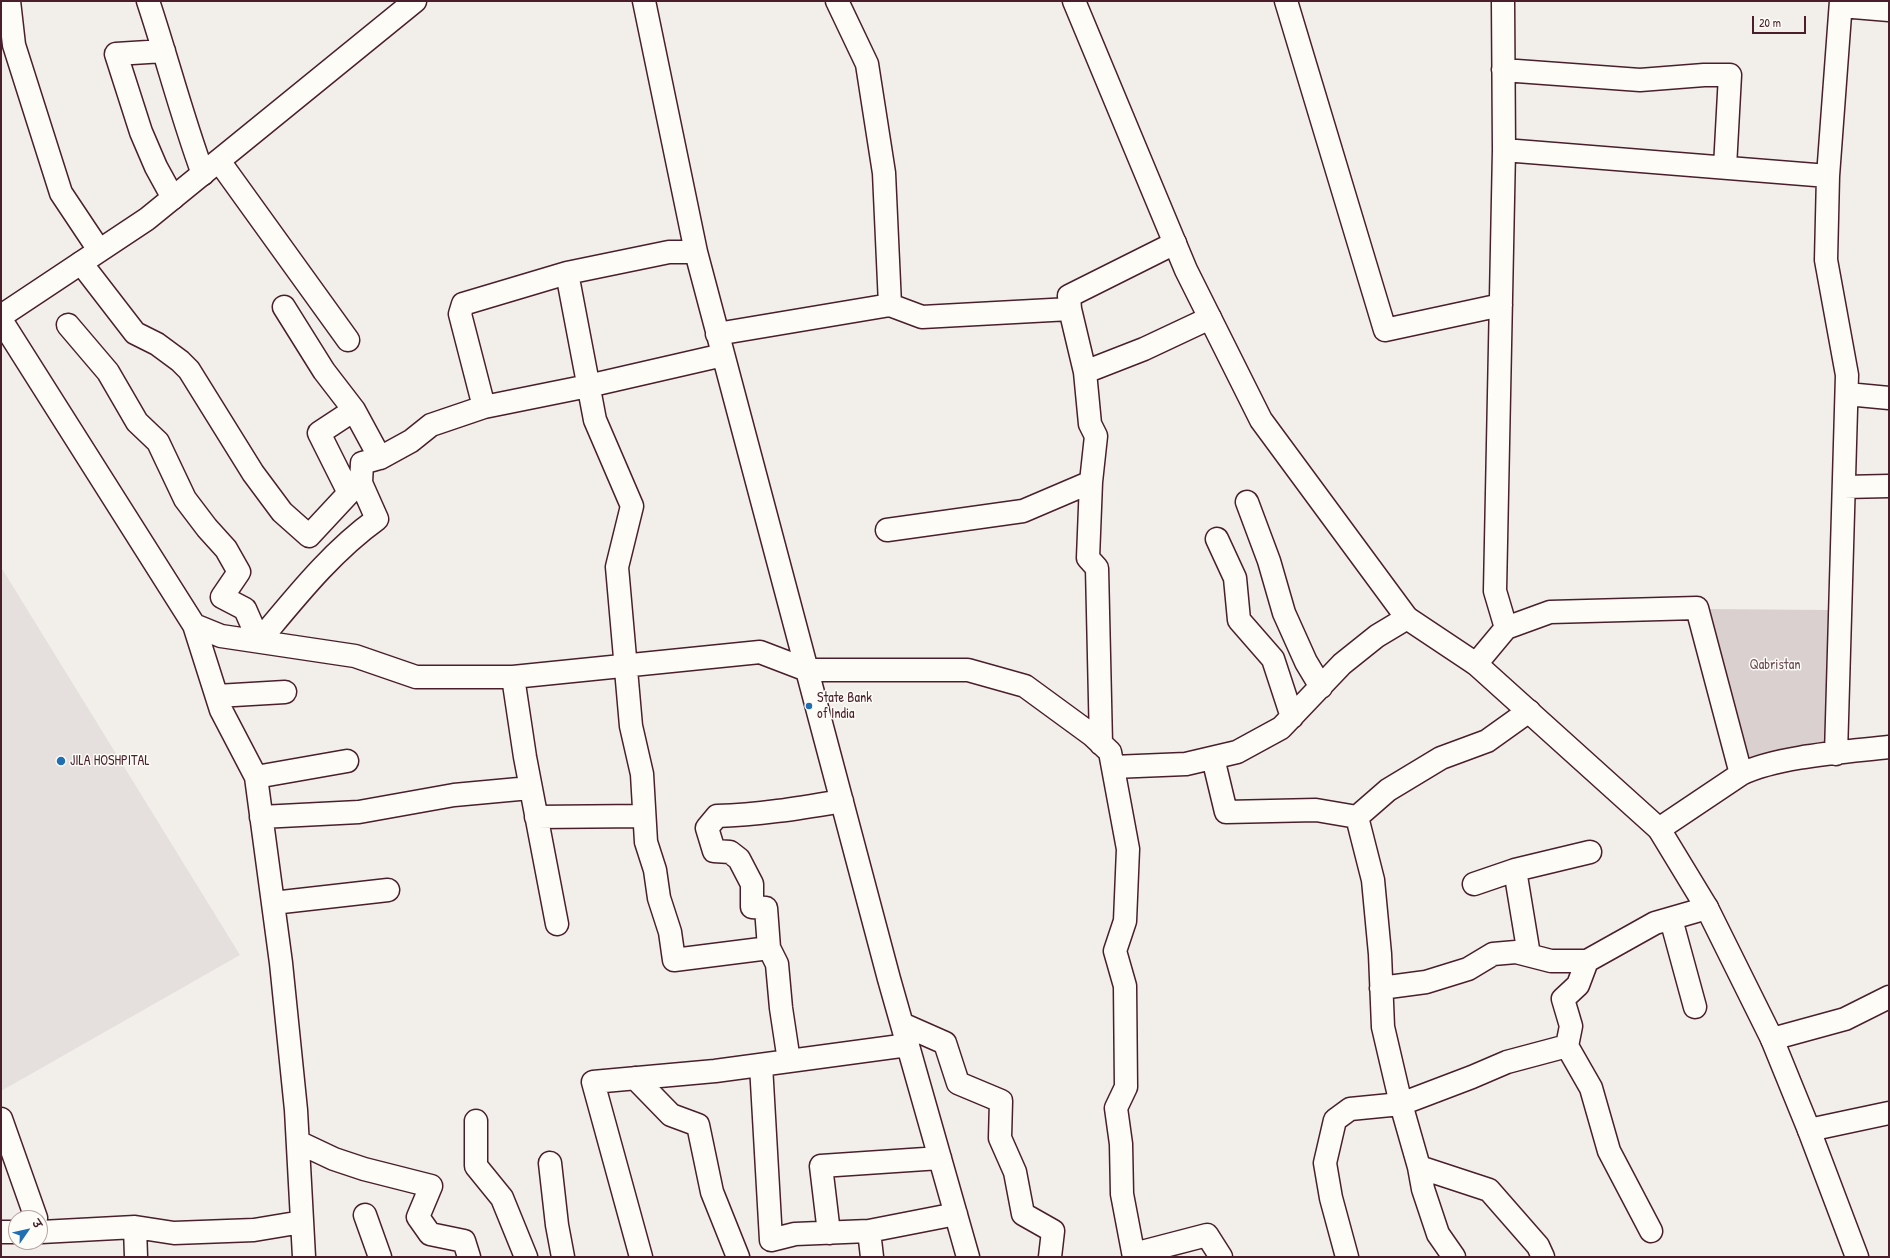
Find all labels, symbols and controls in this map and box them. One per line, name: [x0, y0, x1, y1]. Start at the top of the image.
scale bar: [1754, 8, 1808, 34]
text: 20 m: [1759, 14, 1781, 31]
park label: Qabristan: [1750, 657, 1800, 673]
place label: State Bank of India: [817, 690, 872, 722]
marker: State Bank of India: [804, 701, 814, 711]
place label: JILA HOSHPITAL: [70, 753, 150, 769]
marker: JILA HOSHPITAL: [55, 755, 67, 767]
north arrow: [8, 1210, 48, 1250]
text: उ: [29, 1217, 45, 1231]

